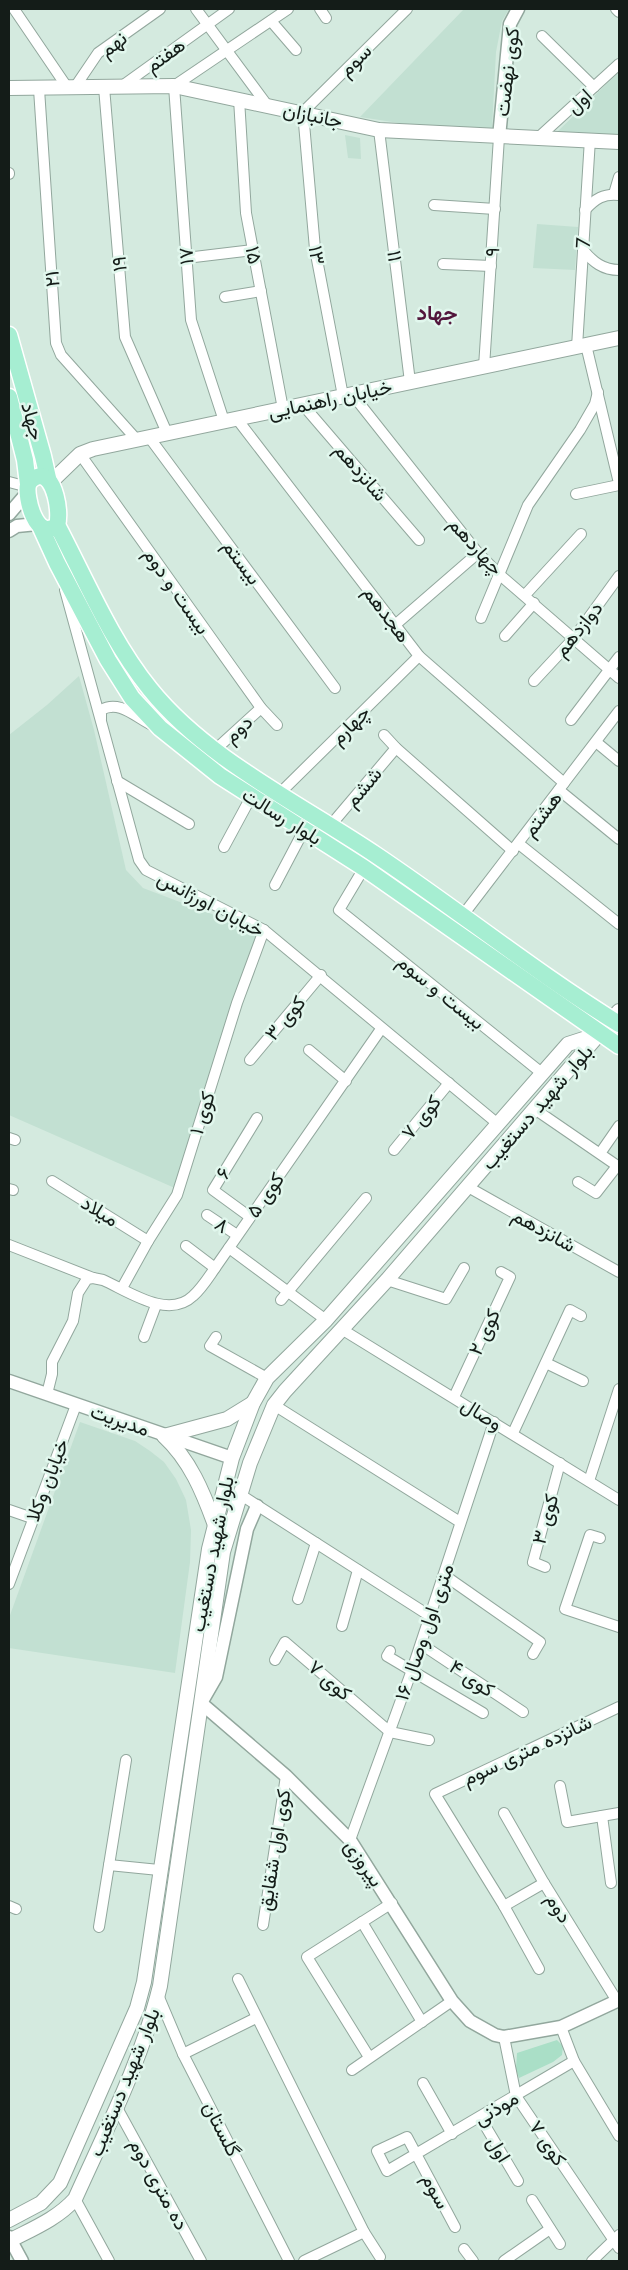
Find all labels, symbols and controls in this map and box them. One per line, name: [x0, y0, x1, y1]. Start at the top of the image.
street label: نهم: [93, 24, 133, 65]
street label: کوی نهضت: [488, 26, 527, 118]
street label: هفتم: [139, 31, 191, 80]
street label: سوم: [332, 37, 379, 84]
street label: اول: [560, 82, 599, 121]
street label: جانبازان: [280, 95, 345, 136]
street label: 7: [569, 237, 598, 249]
street label: ۱۳: [301, 243, 332, 267]
street label: ۱۵: [238, 244, 269, 266]
street label: ۱۷: [171, 246, 202, 266]
street label: ۹: [478, 246, 507, 258]
street label: ۱۱: [379, 249, 410, 264]
street label: ۱۹: [104, 255, 135, 273]
street label: ۲۱: [38, 270, 67, 288]
district label: جهاد: [417, 298, 457, 328]
street label: خیابان راهنمایی: [265, 372, 395, 427]
street label: جهاد: [13, 399, 52, 443]
street label: شانزدهم: [327, 437, 394, 508]
street label: چهاردهم: [441, 511, 510, 582]
street label: بیستم: [215, 534, 268, 591]
street label: بیست و دوم: [136, 542, 217, 641]
street label: هجدهم: [356, 580, 418, 649]
street label: دوازدهم: [547, 595, 610, 664]
street label: چهارم: [324, 699, 377, 752]
street label: دوم: [217, 708, 259, 750]
street label: ششم: [338, 761, 389, 814]
street label: بلوار رسالت: [236, 780, 327, 852]
street label: هشتم: [516, 785, 569, 843]
street label: خیابان اورژانس: [152, 864, 270, 945]
street label: بیست و سوم: [390, 948, 491, 1037]
street label: کوی ۳: [258, 989, 313, 1047]
street label: بلوار شهید دستغیب: [475, 1038, 600, 1176]
street label: کوی ۱: [182, 1088, 223, 1138]
street label: کوی ۷: [394, 1089, 448, 1146]
street label: ۶: [208, 1162, 238, 1185]
street label: کوی ۵: [239, 1167, 292, 1224]
street label: میلاد: [75, 1189, 124, 1234]
street label: شانزدهم: [507, 1201, 581, 1260]
street label: ۸: [209, 1210, 235, 1241]
street label: کوی ۲: [461, 1304, 508, 1360]
street label: وصال: [456, 1391, 508, 1438]
street label: مدیریت: [86, 1397, 153, 1444]
street label: خیابان وکلا: [18, 1435, 76, 1526]
street label: بلوار شهید دستغیب: [183, 1474, 242, 1634]
street label: کوی ۳: [525, 1490, 566, 1548]
street label: ۱۶ متری اول وصال: [387, 1560, 461, 1705]
street label: کوی ۷: [301, 1653, 358, 1708]
street label: کوی ۴: [443, 1653, 500, 1704]
street label: شانزده متری سوم: [458, 1708, 597, 1793]
street label: کوی اول شقایق: [251, 1787, 298, 1913]
street label: پیروزی: [337, 1834, 390, 1893]
street label: دوم: [538, 1888, 579, 1929]
street label: بلوار شهید دستغیب: [81, 2003, 168, 2161]
street label: موذنی: [468, 2084, 524, 2133]
street label: گلستان: [195, 2097, 248, 2162]
street label: کوی ۷: [522, 2115, 574, 2172]
street label: اول: [479, 2131, 518, 2168]
street label: ده متری دوم: [121, 2133, 196, 2235]
street label: سوم: [414, 2168, 457, 2214]

